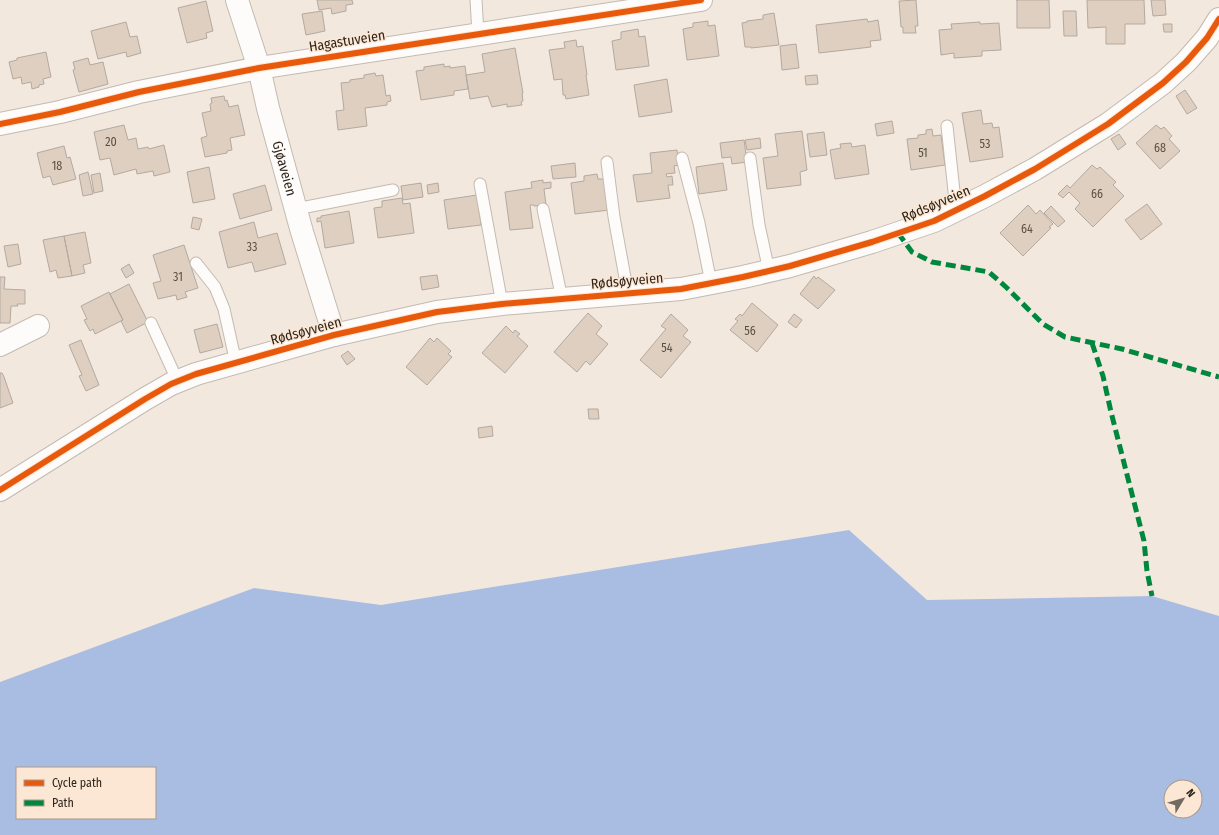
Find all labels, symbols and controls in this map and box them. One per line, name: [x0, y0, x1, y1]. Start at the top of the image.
street label: Hagastuveien: [308, 27, 386, 55]
house number: 20: [105, 135, 117, 149]
house number: 53: [980, 137, 990, 151]
street label: Gjøaveien: [269, 139, 300, 198]
house number: 68: [1154, 141, 1166, 155]
house number: 51: [918, 146, 928, 160]
house number: 18: [52, 159, 62, 173]
street label: Rødsøyveien: [899, 182, 973, 226]
house number: 66: [1091, 187, 1103, 201]
house number: 64: [1021, 222, 1033, 236]
house number: 33: [247, 240, 257, 254]
street label: Rødsøyveien: [590, 269, 664, 293]
house number: 31: [173, 270, 183, 284]
street label: Rødsøyveien: [269, 313, 343, 349]
house number: 56: [744, 324, 756, 338]
house number: 54: [661, 341, 673, 355]
legend: [16, 767, 156, 819]
text: Cycle path: [52, 776, 102, 790]
north arrow: [1163, 779, 1203, 819]
text: N: [1183, 787, 1198, 800]
text: Path: [52, 796, 74, 810]

